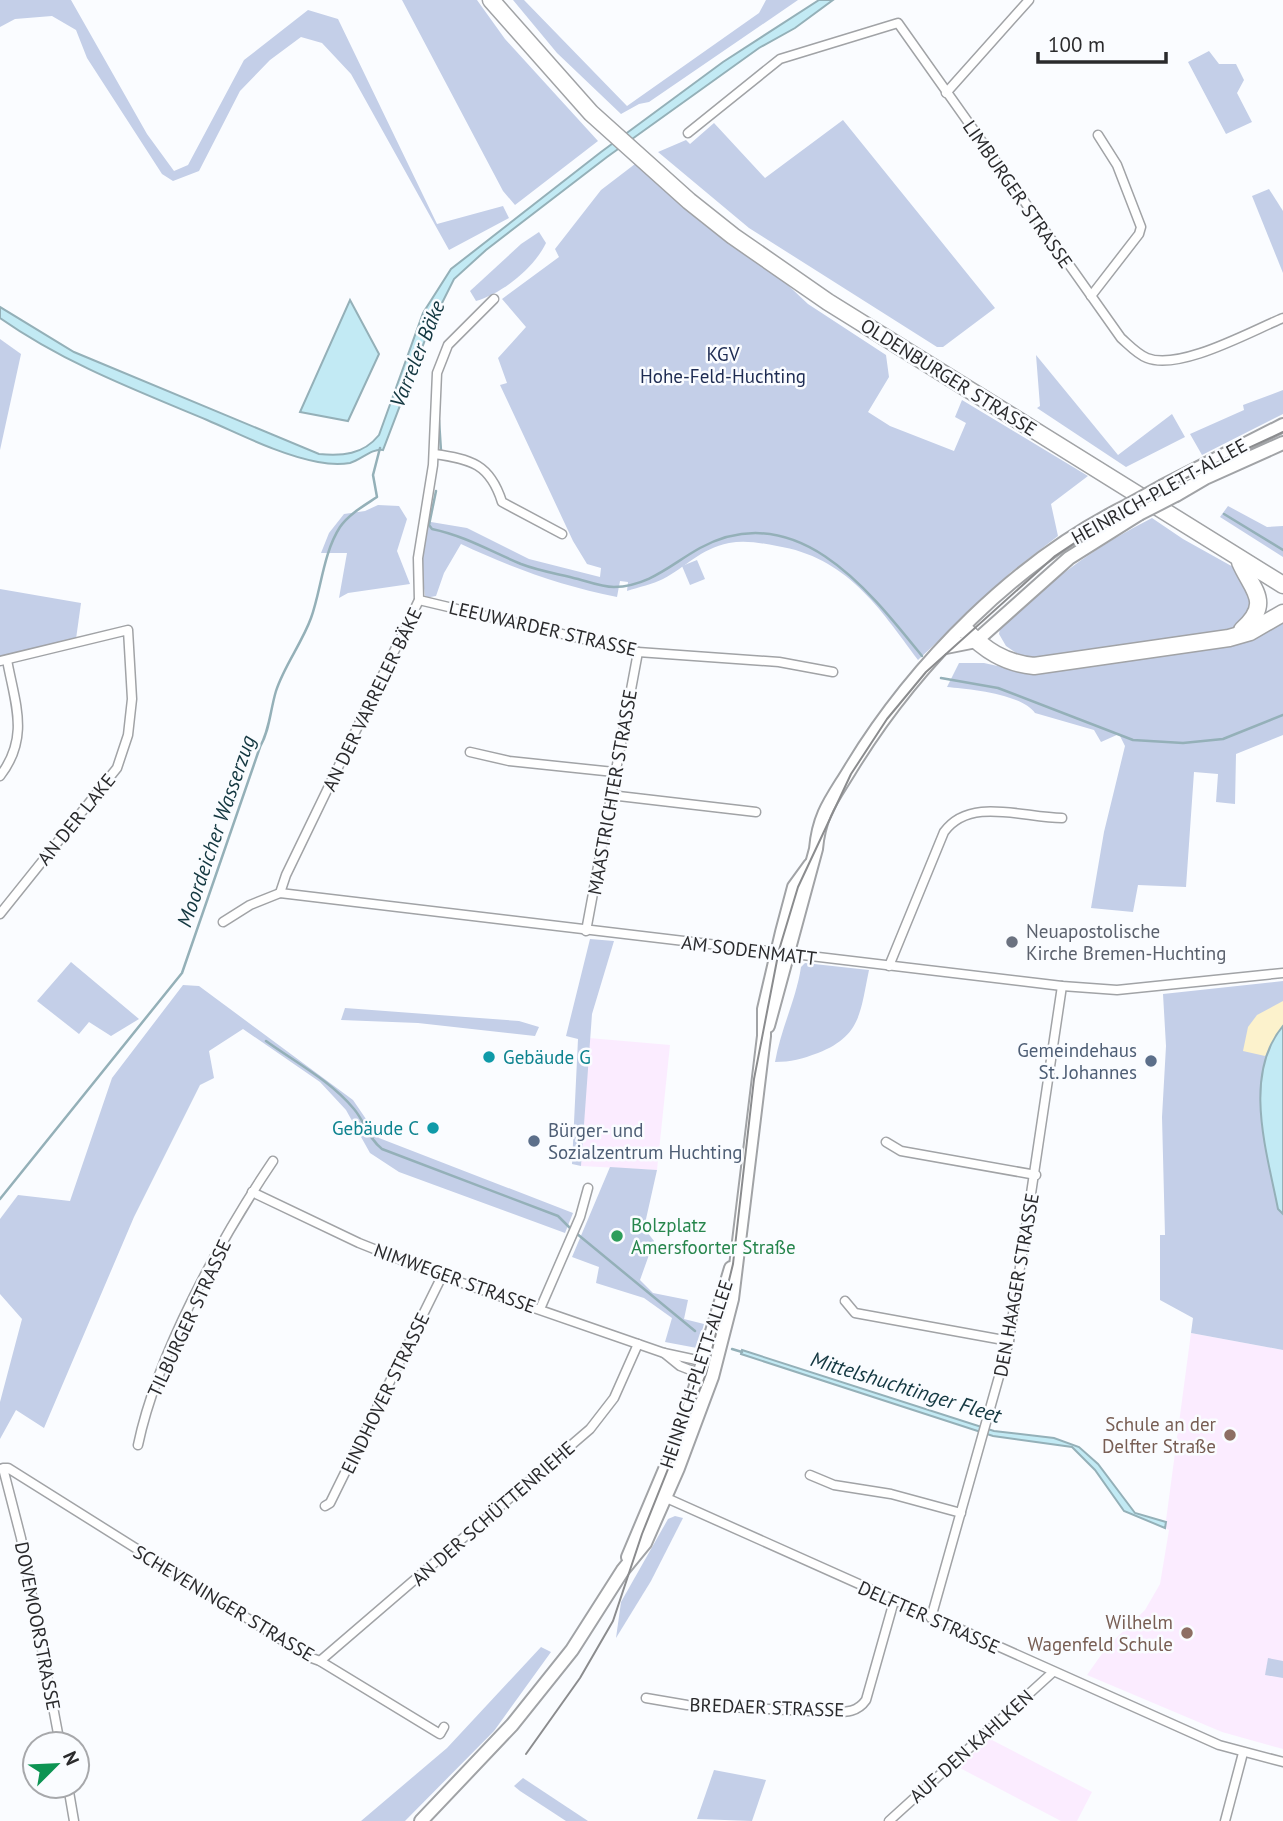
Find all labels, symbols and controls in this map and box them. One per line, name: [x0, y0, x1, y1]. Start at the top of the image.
scale bar: [1038, 21, 1166, 65]
text: 100 m: [1048, 31, 1105, 58]
street label: LIMBURGER STRASSE: [958, 115, 1078, 273]
water label: Varreler Bäke: [383, 296, 451, 411]
street label: OLDENBURGER STRASSE: [856, 313, 1042, 441]
park label: KGV Hohe-Feld-Huchting: [640, 342, 806, 388]
street label: HEINRICH-PLETT-ALLEE: [1067, 433, 1251, 549]
street label: LEEUWARDER STRASSE: [447, 595, 639, 661]
street label: AN DER VARRELER BÄKE: [317, 603, 427, 795]
street label: MAASTRICHTER STRASSE: [582, 687, 642, 897]
water label: Moordeicher Wasserzug: [171, 731, 262, 930]
street label: AN DER LAKE: [32, 768, 120, 870]
place label: Neuapostolische Kirche Bremen-Huchting: [1026, 919, 1226, 965]
street label: AM SODENMATT: [680, 930, 818, 970]
marker: Neuapostolische Kirche Bremen-Huchting: [1004, 934, 1020, 950]
place label: Gemeindehaus St. Johannes: [1017, 1038, 1137, 1084]
place label: Gebäude G: [503, 1045, 591, 1069]
marker: Gebäude G: [481, 1049, 497, 1065]
marker: Gemeindehaus St. Johannes: [1143, 1053, 1159, 1069]
place label: Gebäude C: [332, 1116, 419, 1140]
place label: Bürger- und Sozialzentrum Huchting: [548, 1118, 743, 1164]
marker: Gebäude C: [425, 1120, 441, 1136]
marker: Bürger- und Sozialzentrum Huchting: [526, 1133, 542, 1149]
street label: DEN HAAGER STRASSE: [988, 1191, 1044, 1379]
place label: Bolzplatz Amersfoorter Straße: [631, 1213, 796, 1259]
marker: Bolzplatz Amersfoorter Straße: [609, 1228, 625, 1244]
street label: TILBURGER STRASSE: [142, 1235, 236, 1401]
street label: NIMWEGER STRASSE: [371, 1238, 539, 1318]
street label: HEINRICH-PLETT-ALLEE: [654, 1277, 738, 1471]
street label: EINDHOVER STRASSE: [336, 1308, 434, 1478]
water label: Mittelshuchtinger Fleet: [807, 1345, 1006, 1429]
place label: Schule an der Delfter Straße: [1102, 1412, 1217, 1458]
marker: Schule an der Delfter Straße: [1222, 1427, 1238, 1443]
street label: AN DER SCHÜTTENRIEHE: [406, 1436, 580, 1590]
street label: SCHEVENINGER STRASSE: [129, 1539, 319, 1667]
street label: DOVEMOORSTRASSE: [10, 1540, 66, 1712]
street label: DELFTER STRASSE: [855, 1575, 1003, 1659]
place label: Wilhelm Wagenfeld Schule: [1028, 1610, 1173, 1656]
marker: Wilhelm Wagenfeld Schule: [1179, 1625, 1195, 1641]
street label: AUF DEN KAHLKEN: [904, 1684, 1038, 1808]
street label: BREDAER STRASSE: [689, 1692, 845, 1722]
north arrow: [21, 1730, 91, 1800]
text: N: [58, 1748, 85, 1769]

